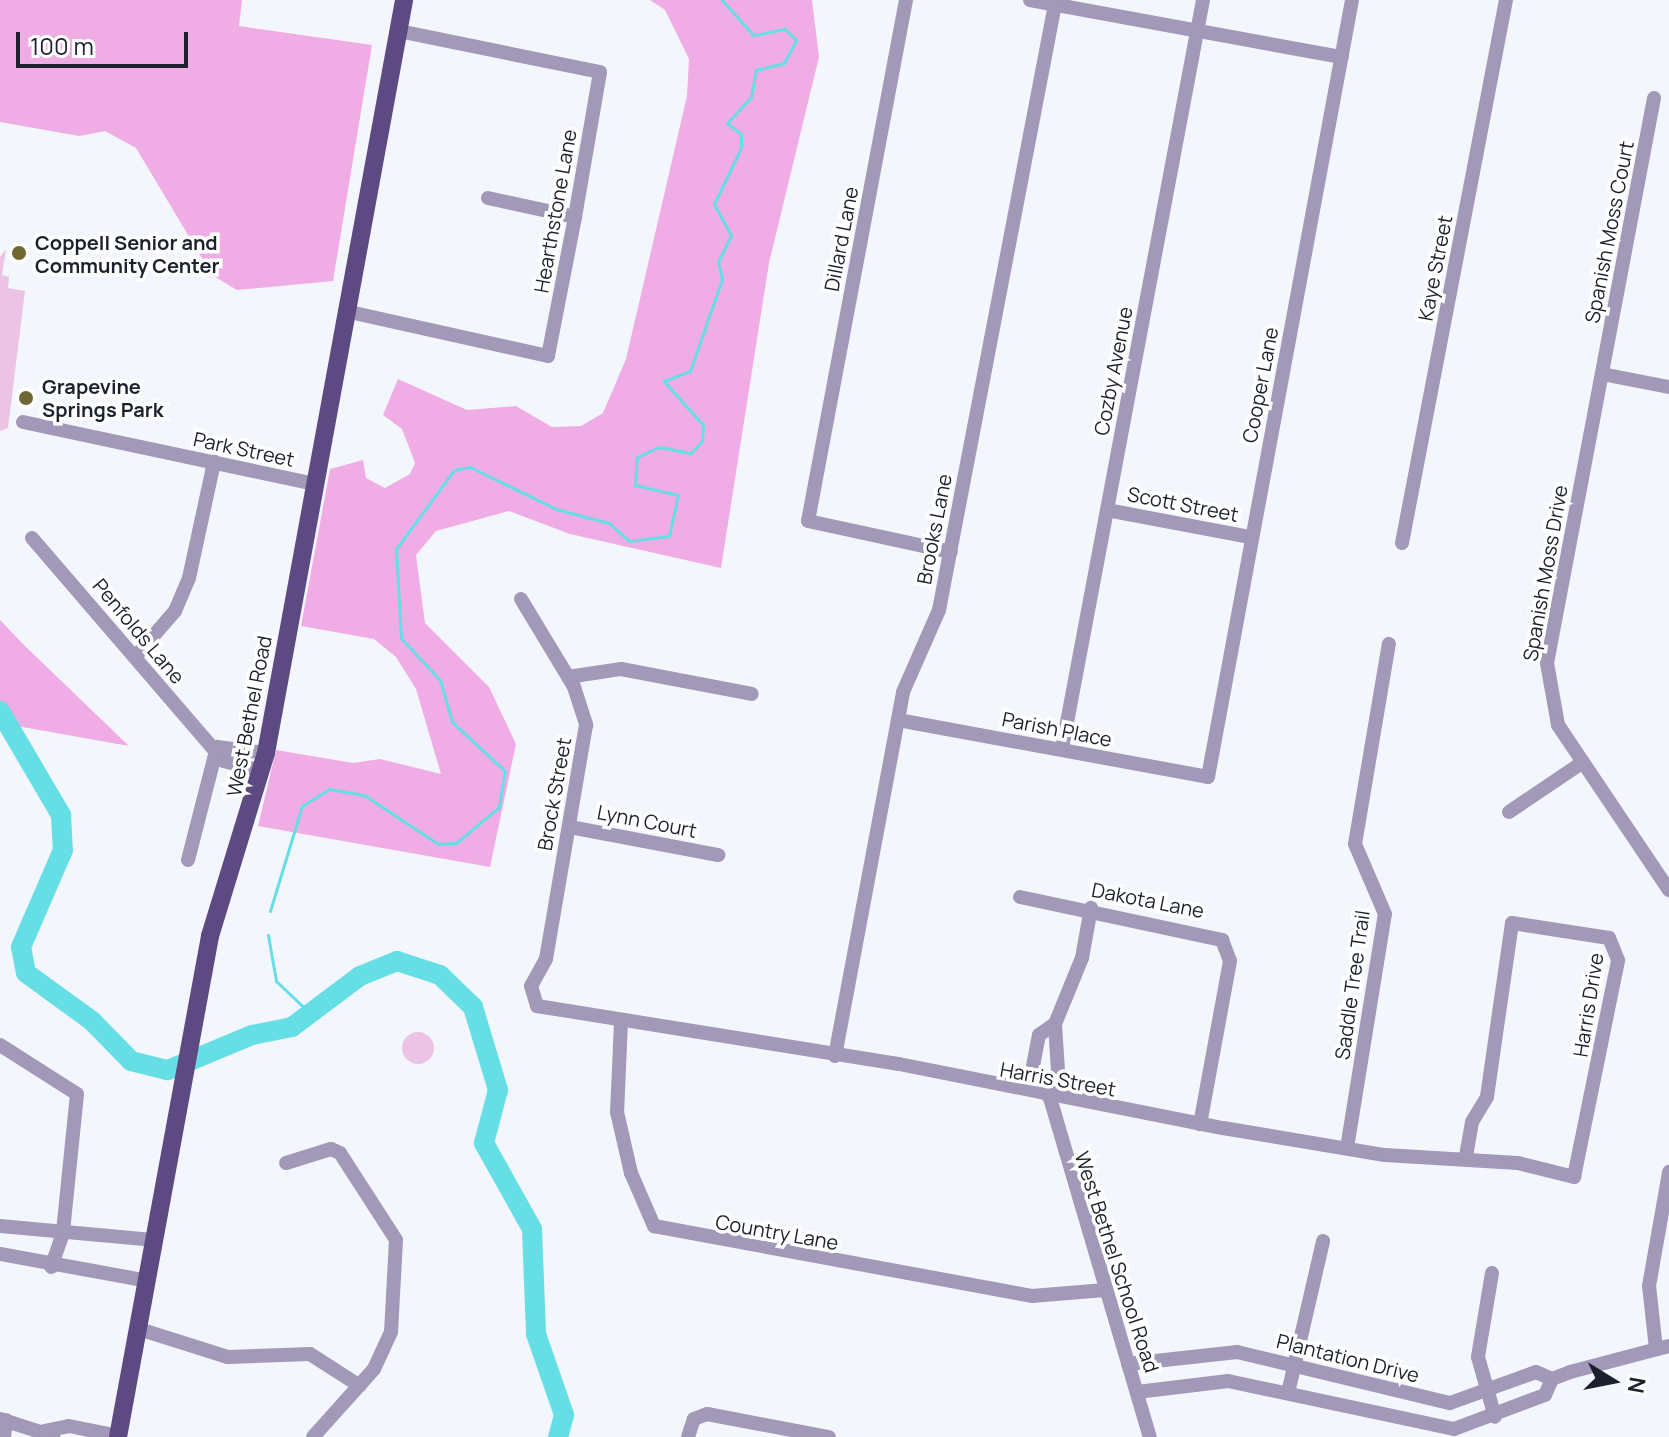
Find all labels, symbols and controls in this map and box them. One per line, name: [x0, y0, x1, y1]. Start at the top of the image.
scale bar: [20, 16, 192, 66]
text: 100 m: [30, 29, 94, 62]
street label: Hearthstone Lane: [529, 127, 581, 295]
street label: Spanish Moss Court: [1580, 139, 1638, 325]
street label: Dillard Lane: [819, 185, 863, 293]
street label: Kaye Street: [1413, 213, 1457, 323]
place label: Coppell Senior and Community Center: [35, 230, 219, 277]
marker: Coppell Senior and Community Center: [10, 244, 28, 262]
street label: Cozby Avenue: [1089, 305, 1137, 437]
street label: Cooper Lane: [1237, 325, 1283, 445]
place label: Grapevine Springs Park: [42, 374, 163, 421]
marker: Grapevine Springs Park: [17, 389, 35, 407]
street label: Park Street: [191, 427, 297, 471]
street label: Brooks Lane: [912, 472, 956, 586]
street label: Scott Street: [1125, 481, 1241, 527]
street label: Spanish Moss Drive: [1518, 483, 1572, 663]
street label: Penfolds Lane: [88, 574, 190, 688]
street label: West Bethel Road: [222, 634, 276, 798]
street label: Parish Place: [1000, 707, 1114, 751]
street label: Brock Street: [532, 735, 576, 853]
street label: Lynn Court: [595, 800, 699, 842]
street label: Dakota Lane: [1090, 877, 1206, 923]
street label: Saddle Tree Trail: [1330, 909, 1374, 1061]
street label: Harris Drive: [1568, 951, 1608, 1059]
street label: Harris Street: [998, 1057, 1118, 1101]
street label: West Bethel School Road: [1070, 1148, 1164, 1376]
street label: Country Lane: [714, 1209, 840, 1255]
street label: Plantation Drive: [1274, 1329, 1422, 1387]
north arrow: [1573, 1341, 1653, 1421]
text: N: [1620, 1375, 1653, 1396]

